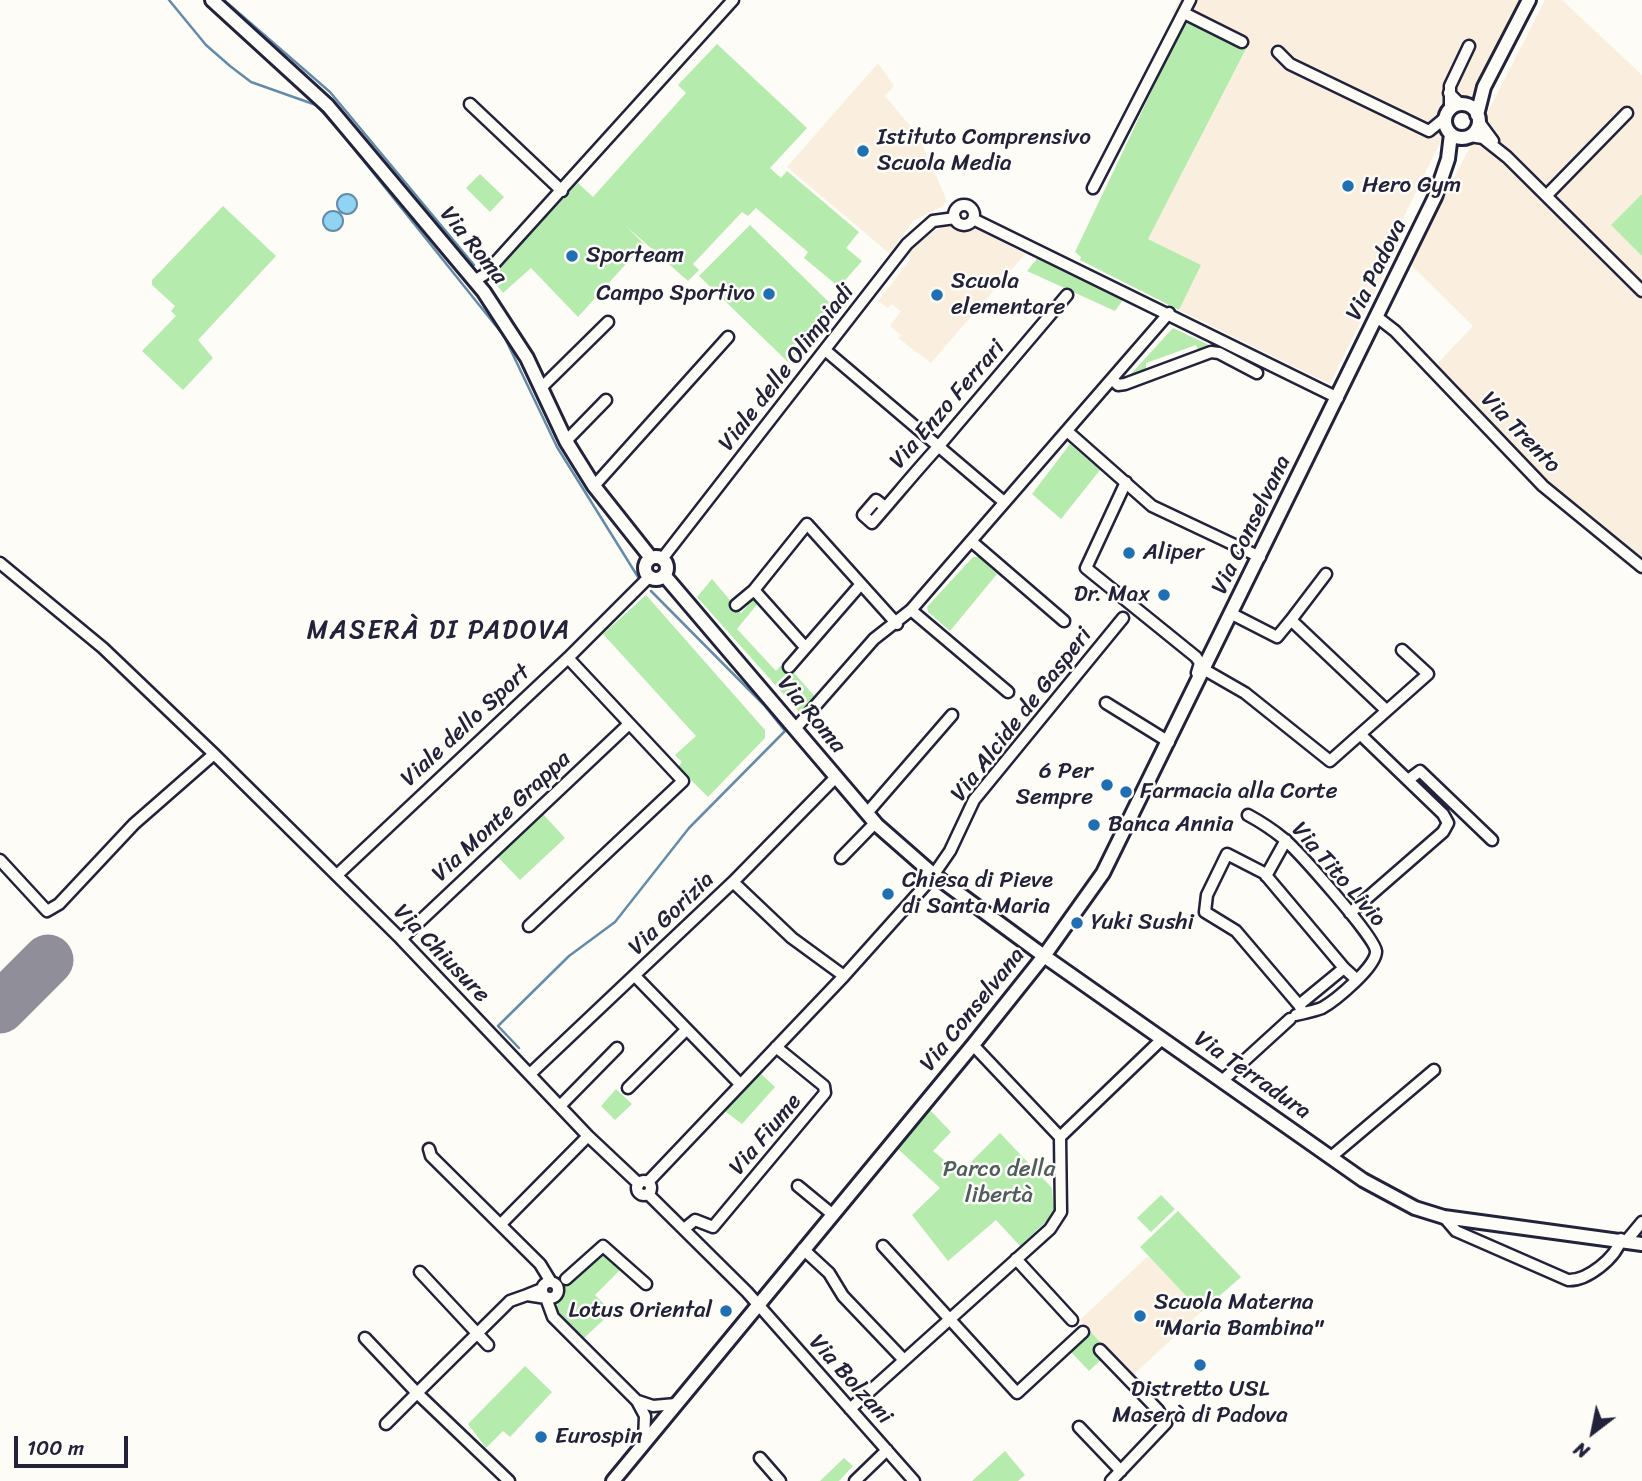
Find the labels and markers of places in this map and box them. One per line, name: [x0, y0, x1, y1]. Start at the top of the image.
place label: Istituto Comprensivo Scuola Media: [877, 124, 1091, 178]
marker: Istituto Comprensivo Scuola Media: [855, 143, 871, 159]
place label: Hero Gym: [1362, 172, 1461, 200]
marker: Hero Gym: [1340, 178, 1356, 194]
place label: Sporteam: [586, 242, 684, 270]
marker: Sporteam: [564, 248, 580, 264]
place label: Scuola elementare: [951, 268, 1065, 322]
place label: Campo Sportivo: [596, 280, 755, 308]
marker: Campo Sportivo: [761, 286, 777, 302]
marker: Scuola elementare: [929, 287, 945, 303]
place label: Aliper: [1143, 539, 1204, 567]
marker: Aliper: [1121, 545, 1137, 561]
place label: Dr. Max: [1074, 581, 1150, 609]
marker: Dr. Max: [1156, 587, 1172, 603]
place label: 6 Per Sempre: [1016, 758, 1093, 812]
marker: 6 Per Sempre: [1099, 777, 1115, 793]
place label: Farmacia alla Corte: [1140, 778, 1338, 806]
marker: Farmacia alla Corte: [1118, 784, 1134, 800]
place label: Banca Annia: [1108, 811, 1233, 839]
marker: Banca Annia: [1086, 817, 1102, 833]
place label: Chiesa di Pieve di Santa Maria: [902, 867, 1053, 921]
marker: Chiesa di Pieve di Santa Maria: [880, 886, 896, 902]
place label: Yuki Sushi: [1091, 909, 1194, 937]
marker: Yuki Sushi: [1069, 915, 1085, 931]
place label: Scuola Materna "Maria Bambina": [1154, 1289, 1323, 1343]
place label: Lotus Oriental: [568, 1297, 712, 1325]
marker: Lotus Oriental: [718, 1303, 734, 1319]
marker: Scuola Materna "Maria Bambina": [1132, 1308, 1148, 1324]
marker: Distretto USL Maserà di Padova: [1192, 1357, 1208, 1373]
place label: Distretto USL Maserà di Padova: [1112, 1376, 1288, 1430]
place label: Eurospin: [555, 1423, 643, 1451]
marker: Eurospin: [533, 1429, 549, 1445]

